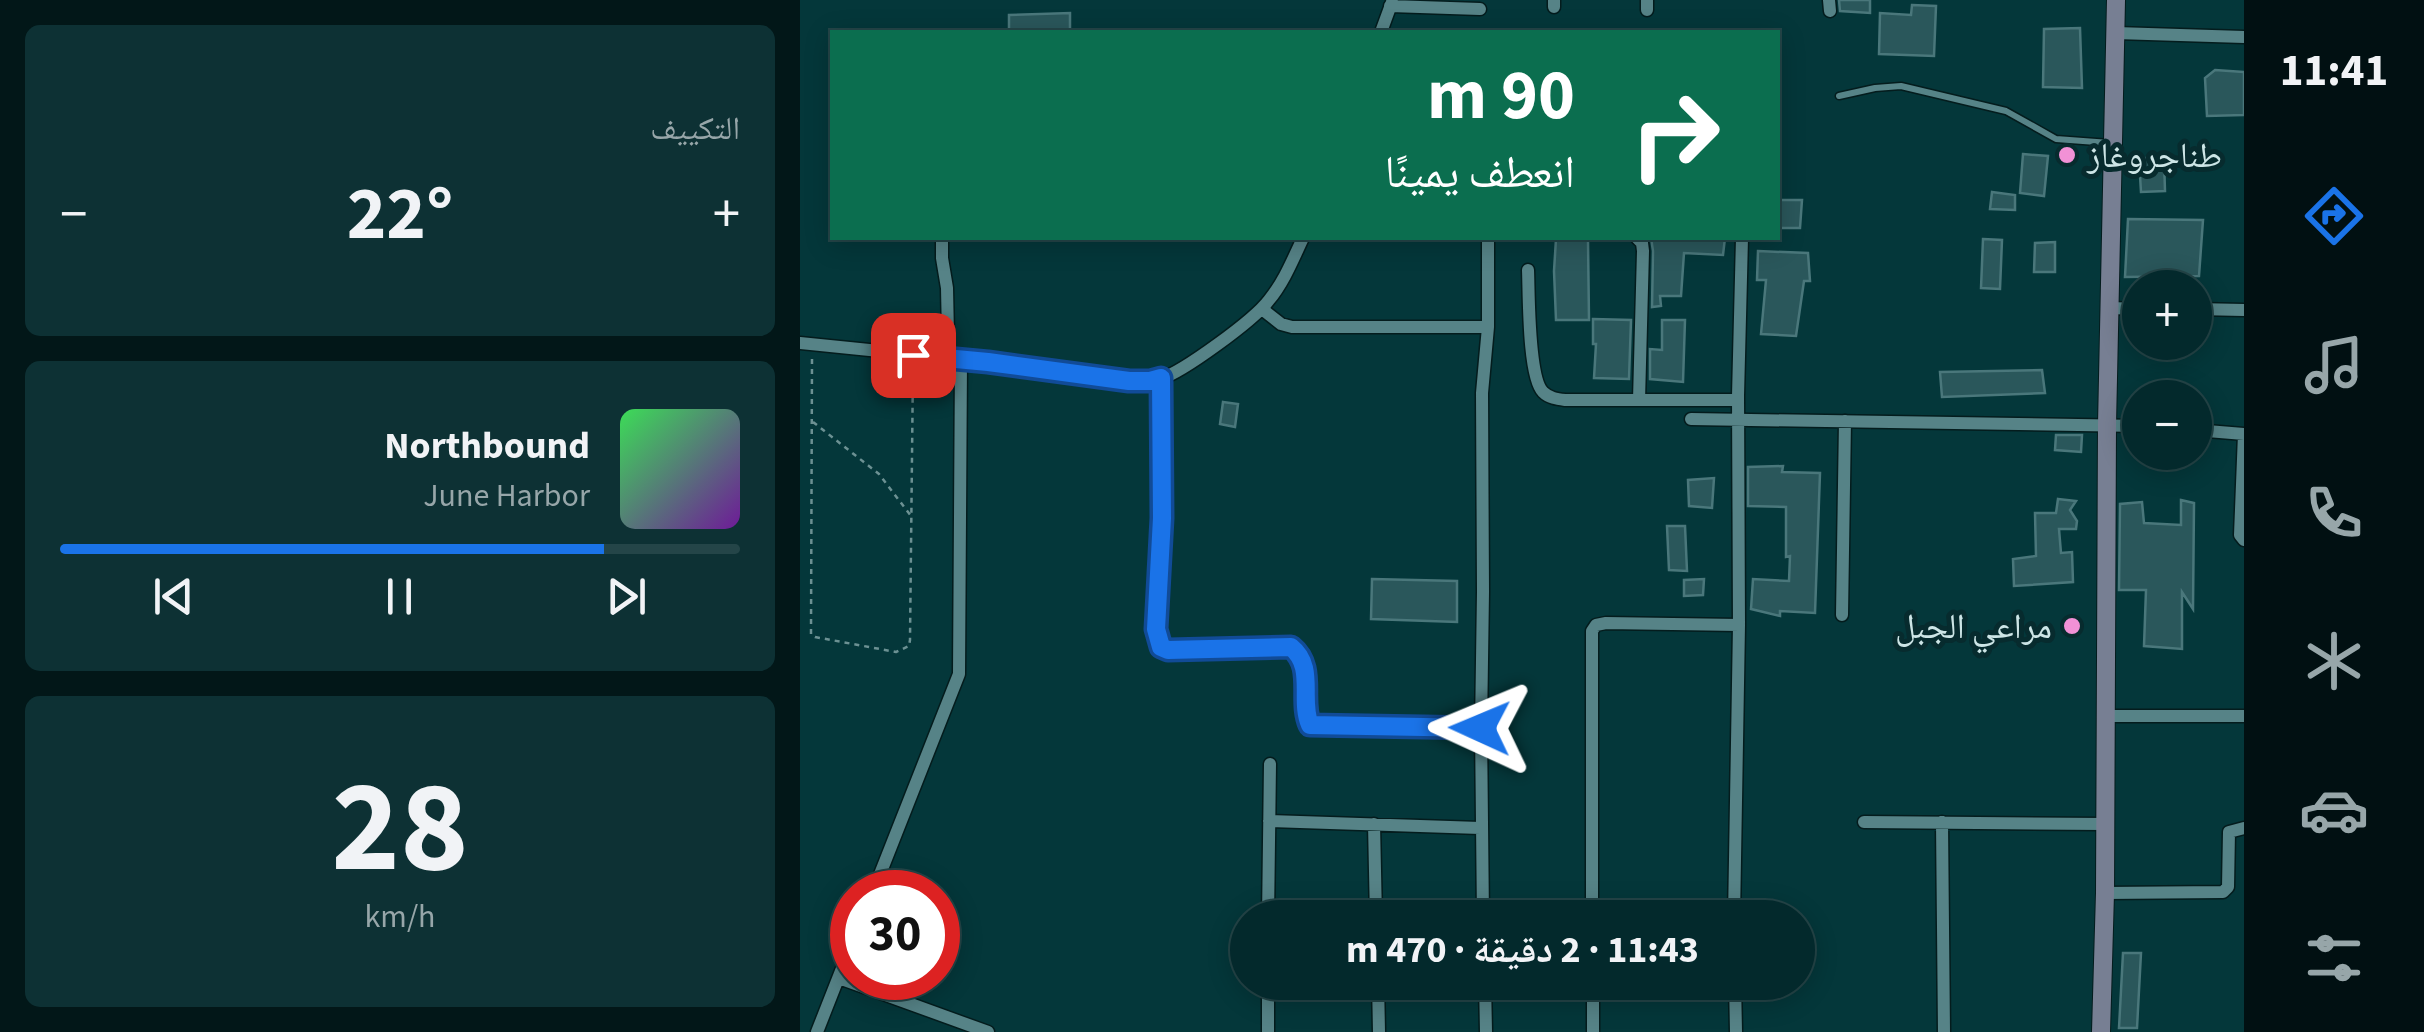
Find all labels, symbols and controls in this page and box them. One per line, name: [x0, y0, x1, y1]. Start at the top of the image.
text: 11:41: [2280, 39, 2388, 103]
text: 90 m: [1427, 46, 1575, 146]
icon: right: [1610, 70, 1740, 200]
text: التكييف: [650, 106, 740, 152]
place label: طناجروغاز: [2086, 131, 2222, 181]
text: انعطف يمينًا: [1384, 141, 1575, 205]
marker: طناجروغاز: [2056, 144, 2078, 166]
text: 22°: [347, 161, 453, 268]
text: −: [60, 176, 87, 254]
text: +: [713, 176, 740, 254]
icon: directions: [2299, 181, 2369, 251]
map controls: [2122, 270, 2212, 470]
button: +: [2122, 270, 2212, 360]
pin: [871, 313, 956, 398]
icon: arrive: [886, 328, 941, 383]
icon: music: [2299, 330, 2369, 400]
button: −: [2122, 380, 2212, 470]
text: Northbound: [384, 419, 590, 473]
text: June Harbor: [423, 473, 590, 519]
icon: phone: [2299, 478, 2369, 548]
icon: previous: [146, 569, 201, 624]
icon: pause: [372, 569, 427, 624]
icon: next: [599, 569, 654, 624]
place label: مراعي الجبل: [1895, 602, 2052, 654]
marker: مراعي الجبل: [2061, 615, 2083, 637]
icon: climate: [2299, 626, 2369, 696]
position arrow: [1428, 676, 1532, 780]
text: 28: [331, 736, 469, 921]
icon: car: [2299, 775, 2369, 845]
speed limit sign: 30: [830, 870, 960, 1000]
text: km/h: [365, 894, 436, 940]
text: 11:43 · 2 دقيقة · 470 m: [1346, 923, 1699, 977]
icon: filters: [2299, 923, 2369, 993]

